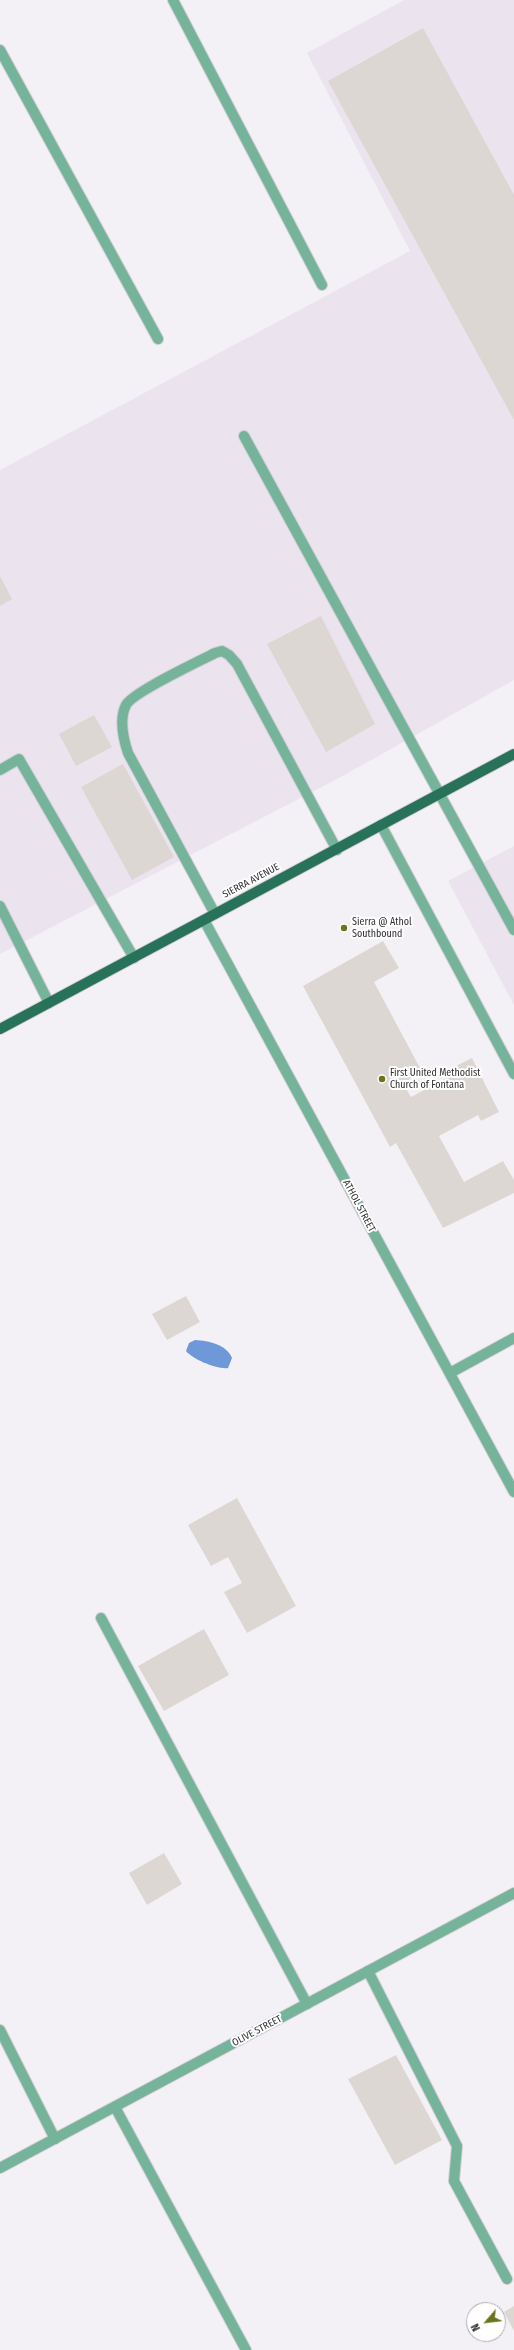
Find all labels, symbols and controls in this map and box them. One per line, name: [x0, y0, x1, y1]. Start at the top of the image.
street label: SIERRA AVENUE: [221, 861, 281, 901]
place label: Sierra @ Athol Southbound: [352, 916, 412, 940]
marker: Sierra @ Athol Southbound: [339, 923, 349, 933]
place label: First United Methodist Church of Fontana: [390, 1067, 481, 1090]
marker: First United Methodist Church of Fontana: [377, 1074, 387, 1084]
street label: ATHOL STREET: [340, 1178, 378, 1234]
street label: OLIVE STREET: [230, 2013, 284, 2049]
north arrow: [466, 2302, 506, 2342]
text: N: [469, 2321, 483, 2333]

